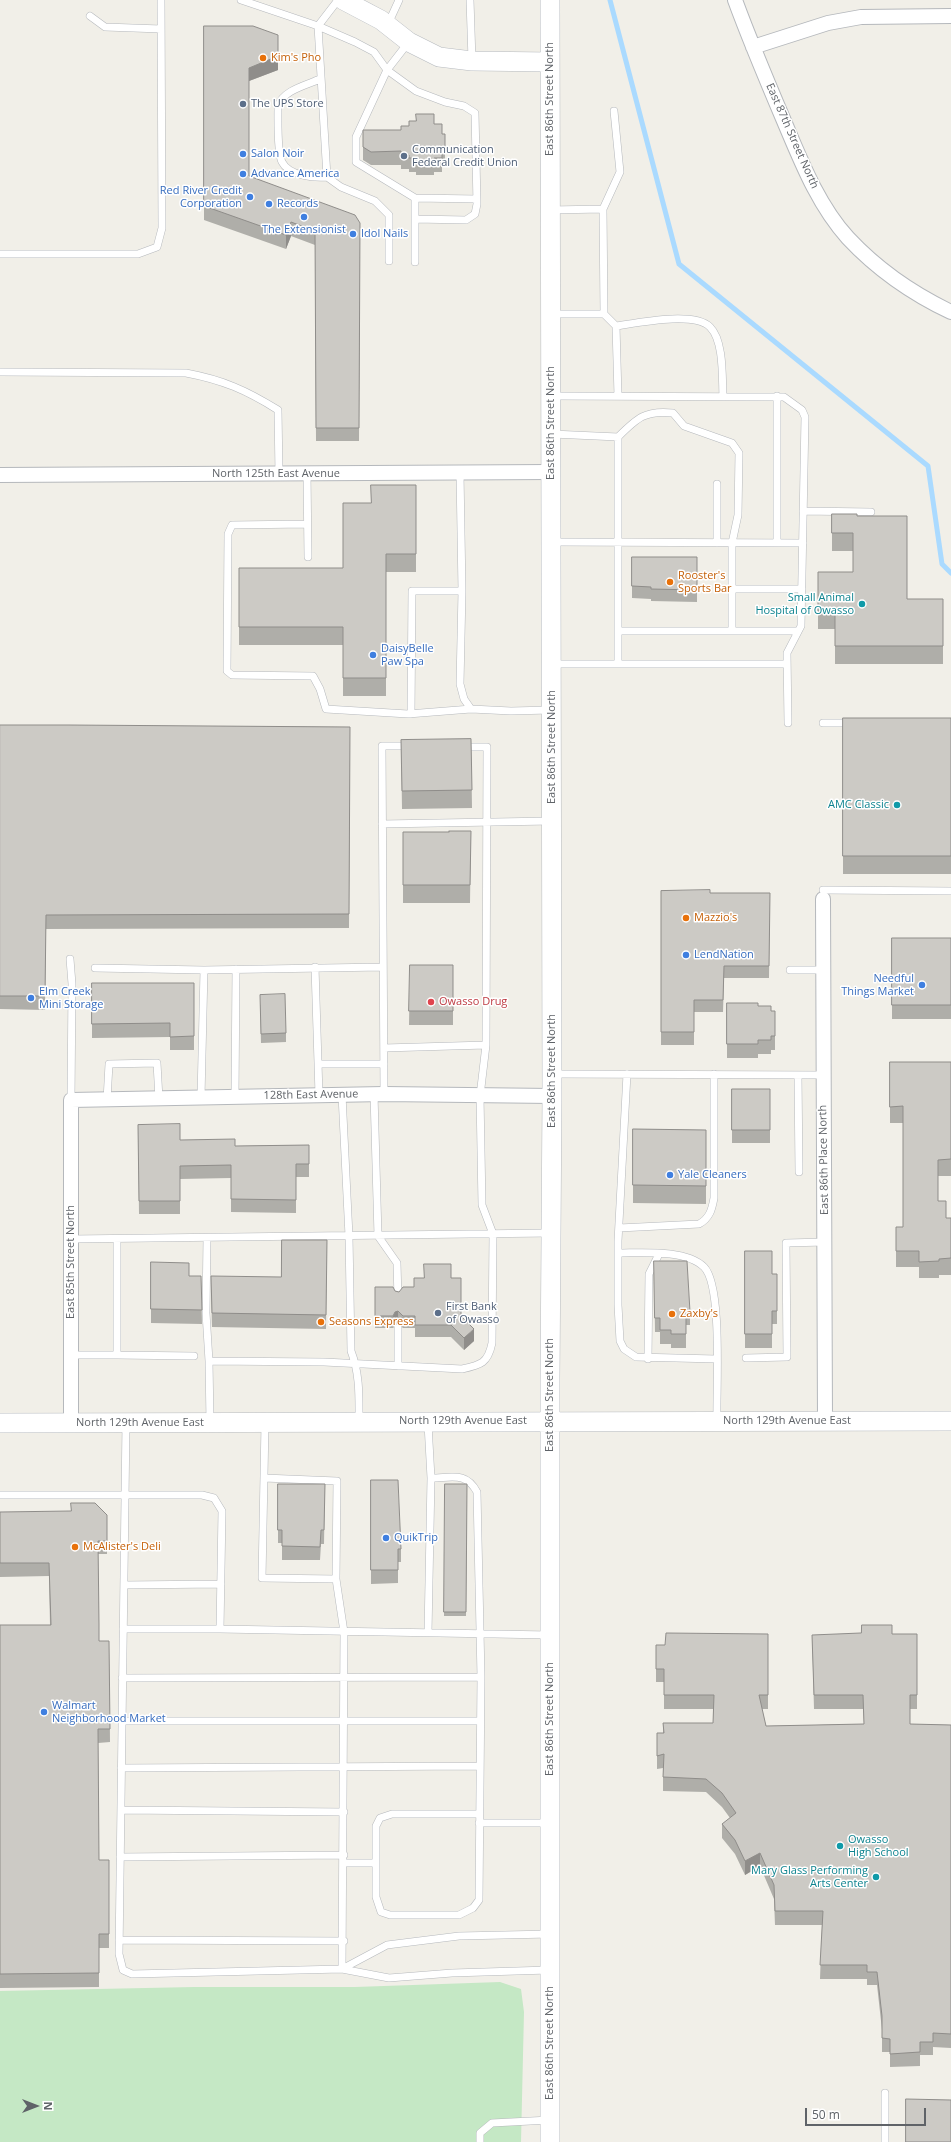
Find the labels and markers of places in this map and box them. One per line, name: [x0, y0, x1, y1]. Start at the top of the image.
place label: Kim's Pho: [271, 51, 321, 65]
marker: Kim's Pho: [258, 53, 268, 63]
place label: The UPS Store: [251, 97, 324, 111]
marker: The UPS Store: [238, 99, 248, 109]
place label: Communication Federal Credit Union: [412, 143, 518, 169]
place label: Salon Noir: [251, 147, 304, 161]
marker: Salon Noir: [238, 149, 248, 159]
marker: Communication Federal Credit Union: [399, 151, 409, 161]
place label: Advance America: [251, 167, 339, 181]
marker: Advance America: [238, 169, 248, 179]
place label: Red River Credit Corporation: [160, 184, 242, 210]
marker: Red River Credit Corporation: [245, 192, 255, 202]
place label: Records: [277, 197, 318, 211]
marker: Records: [264, 199, 274, 209]
marker: The Extensionist: [299, 212, 309, 222]
place label: The Extensionist: [262, 223, 346, 237]
place label: Idol Nails: [361, 227, 408, 241]
marker: Idol Nails: [348, 229, 358, 239]
place label: Rooster's Sports Bar: [678, 569, 732, 595]
marker: Rooster's Sports Bar: [665, 577, 675, 587]
place label: Small Animal Hospital of Owasso: [755, 591, 854, 617]
marker: Small Animal Hospital of Owasso: [857, 599, 867, 609]
place label: DaisyBelle Paw Spa: [381, 642, 434, 668]
marker: DaisyBelle Paw Spa: [368, 650, 378, 660]
place label: AMC Classic: [828, 798, 889, 812]
marker: AMC Classic: [892, 800, 902, 810]
place label: Mazzio's: [694, 911, 737, 925]
marker: Mazzio's: [681, 913, 691, 923]
place label: LendNation: [694, 948, 754, 962]
marker: LendNation: [681, 950, 691, 960]
place label: Needful Things Market: [841, 972, 914, 998]
marker: Needful Things Market: [917, 980, 927, 990]
place label: Elm Creek Mini Storage: [39, 985, 103, 1011]
marker: Elm Creek Mini Storage: [26, 993, 36, 1003]
place label: Owasso Drug: [439, 995, 507, 1009]
marker: Owasso Drug: [426, 997, 436, 1007]
place label: Yale Cleaners: [678, 1168, 747, 1182]
marker: Yale Cleaners: [665, 1170, 675, 1180]
place label: First Bank of Owasso: [446, 1300, 499, 1326]
place label: Zaxby's: [680, 1307, 718, 1321]
marker: First Bank of Owasso: [433, 1308, 443, 1318]
marker: Zaxby's: [667, 1309, 677, 1319]
place label: Seasons Express: [329, 1315, 414, 1329]
marker: Seasons Express: [316, 1317, 326, 1327]
place label: QuikTrip: [394, 1531, 438, 1545]
marker: QuikTrip: [381, 1533, 391, 1543]
place label: McAlister's Deli: [83, 1540, 161, 1554]
marker: McAlister's Deli: [70, 1542, 80, 1552]
place label: Walmart Neighborhood Market: [52, 1699, 166, 1725]
marker: Walmart Neighborhood Market: [39, 1707, 49, 1717]
place label: Owasso High School: [848, 1833, 909, 1859]
marker: Owasso High School: [835, 1841, 845, 1851]
place label: Mary Glass Performing Arts Center: [751, 1864, 868, 1890]
marker: Mary Glass Performing Arts Center: [871, 1872, 881, 1882]

